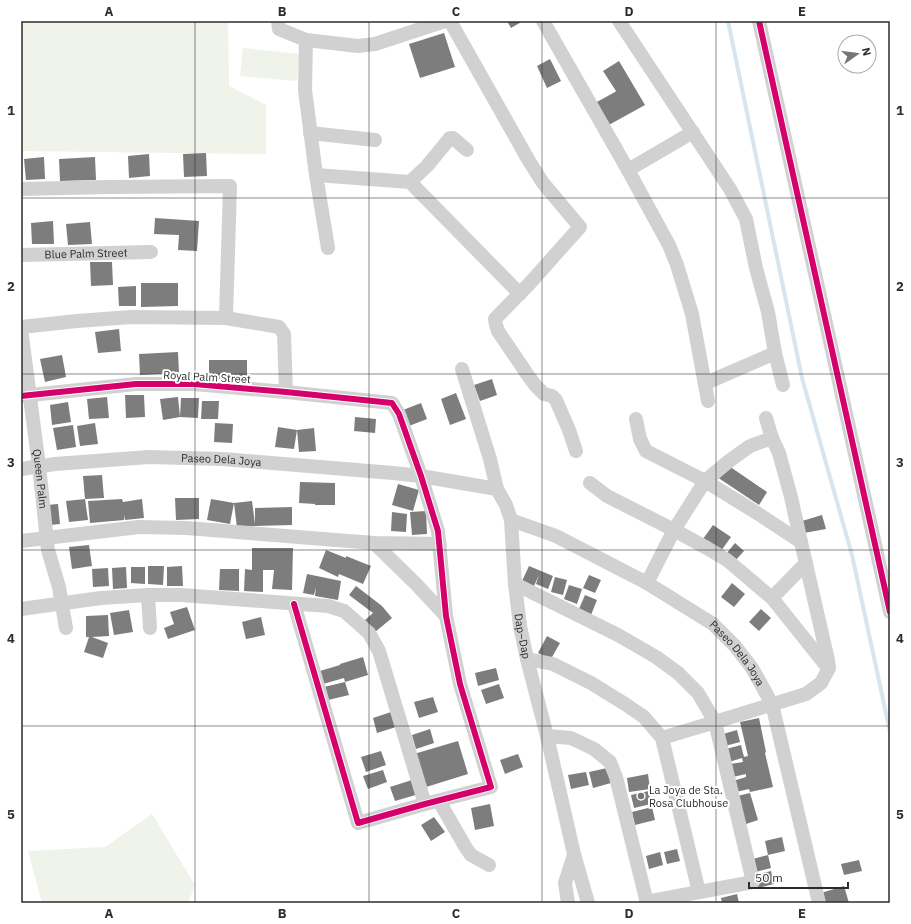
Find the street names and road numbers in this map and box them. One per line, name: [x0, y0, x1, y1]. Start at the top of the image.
street label: Blue Palm Street: [44, 246, 128, 261]
street label: Royal Palm Street: [163, 368, 251, 386]
street label: Queen Palm: [30, 448, 51, 509]
street label: Paseo Dela Joya: [181, 451, 262, 469]
street label: Dap~Dap: [512, 613, 534, 660]
street label: Paseo Dela Joya: [707, 618, 768, 689]

